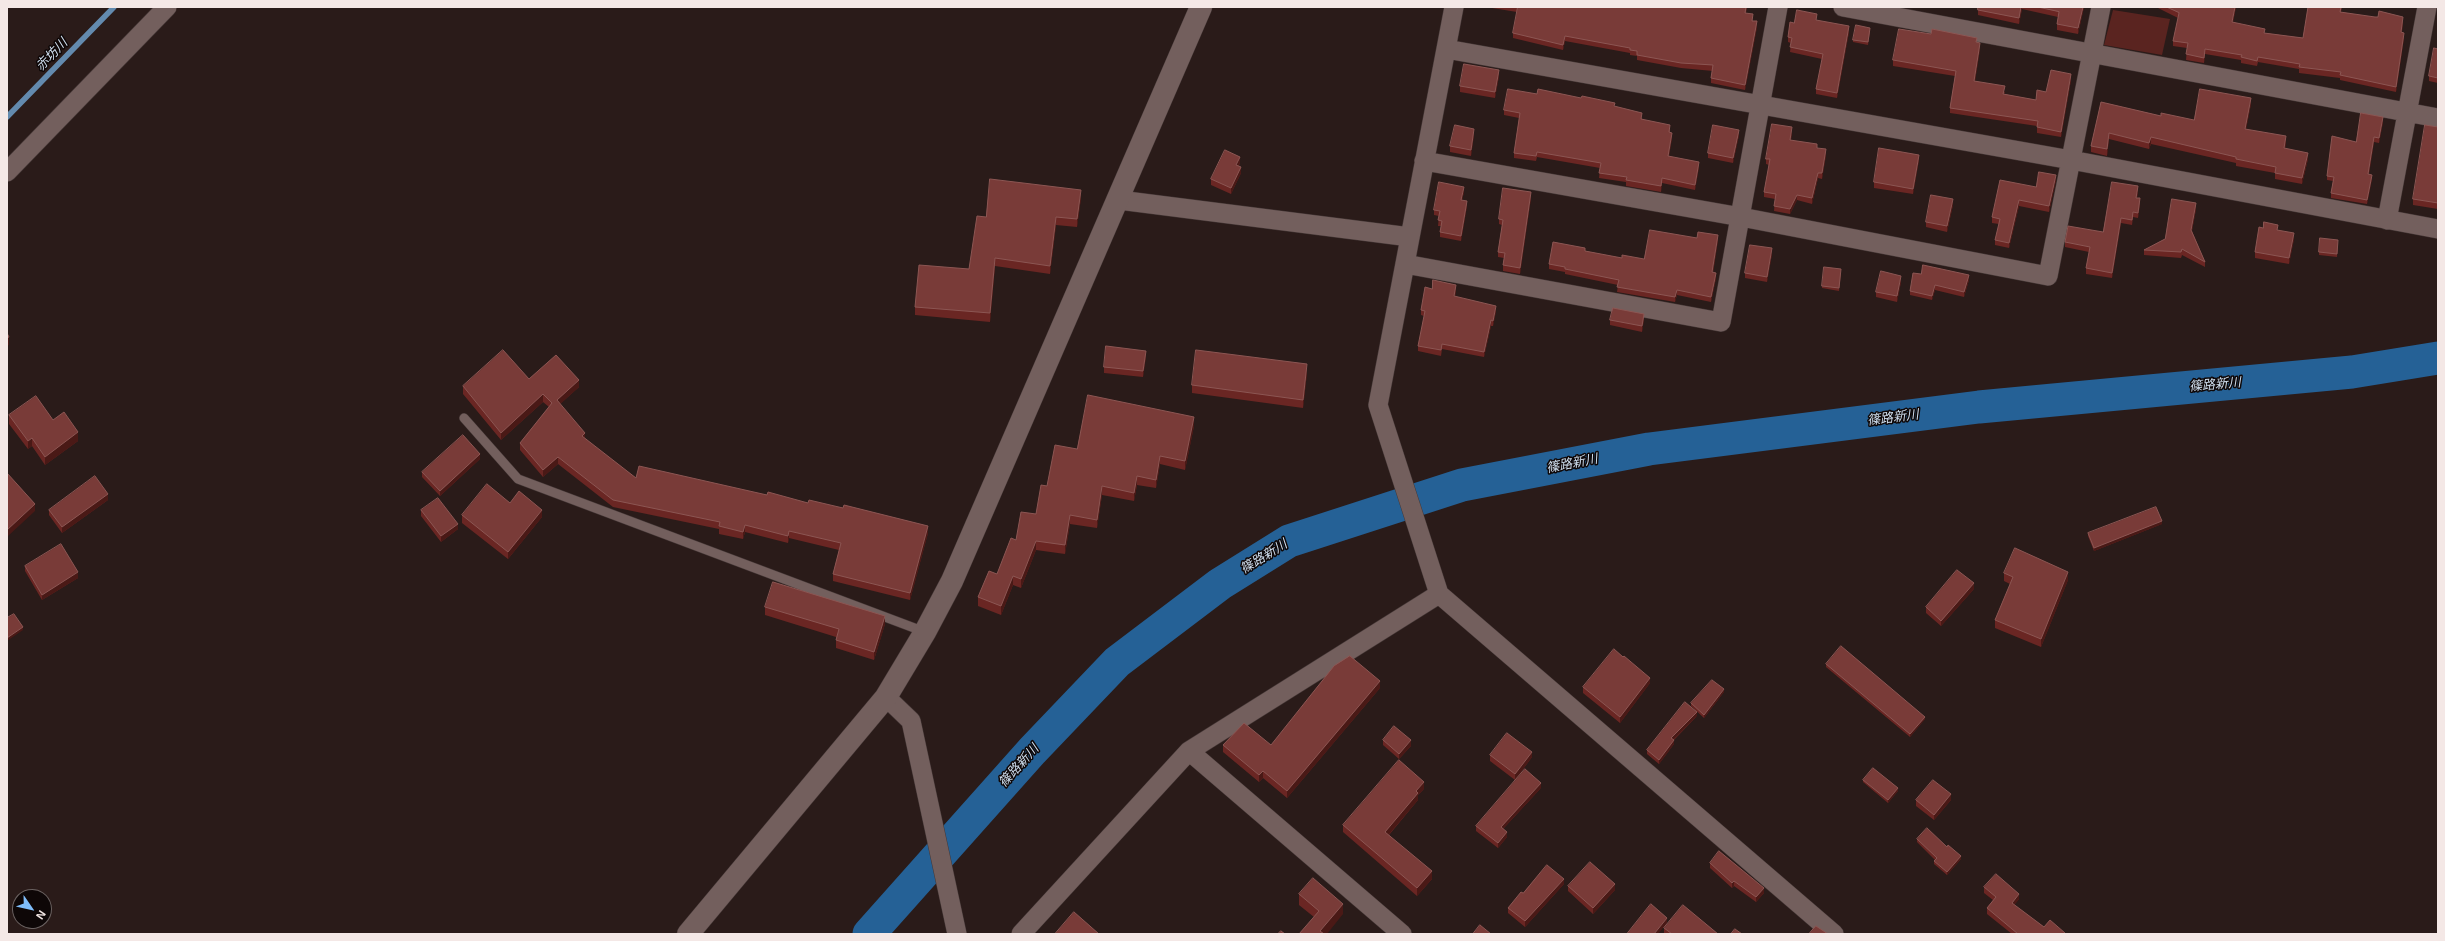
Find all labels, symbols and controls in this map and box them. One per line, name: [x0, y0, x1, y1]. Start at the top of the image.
water label: 赤坊川: [33, 36, 71, 74]
water label: 篠路新川: [2188, 375, 2242, 395]
water label: 篠路新川: [1866, 407, 1920, 429]
water label: 篠路新川: [1545, 451, 1599, 477]
water label: 篠路新川: [1238, 537, 1290, 577]
water label: 篠路新川: [996, 741, 1042, 791]
north arrow: [12, 889, 52, 929]
text: N: [34, 908, 48, 922]

